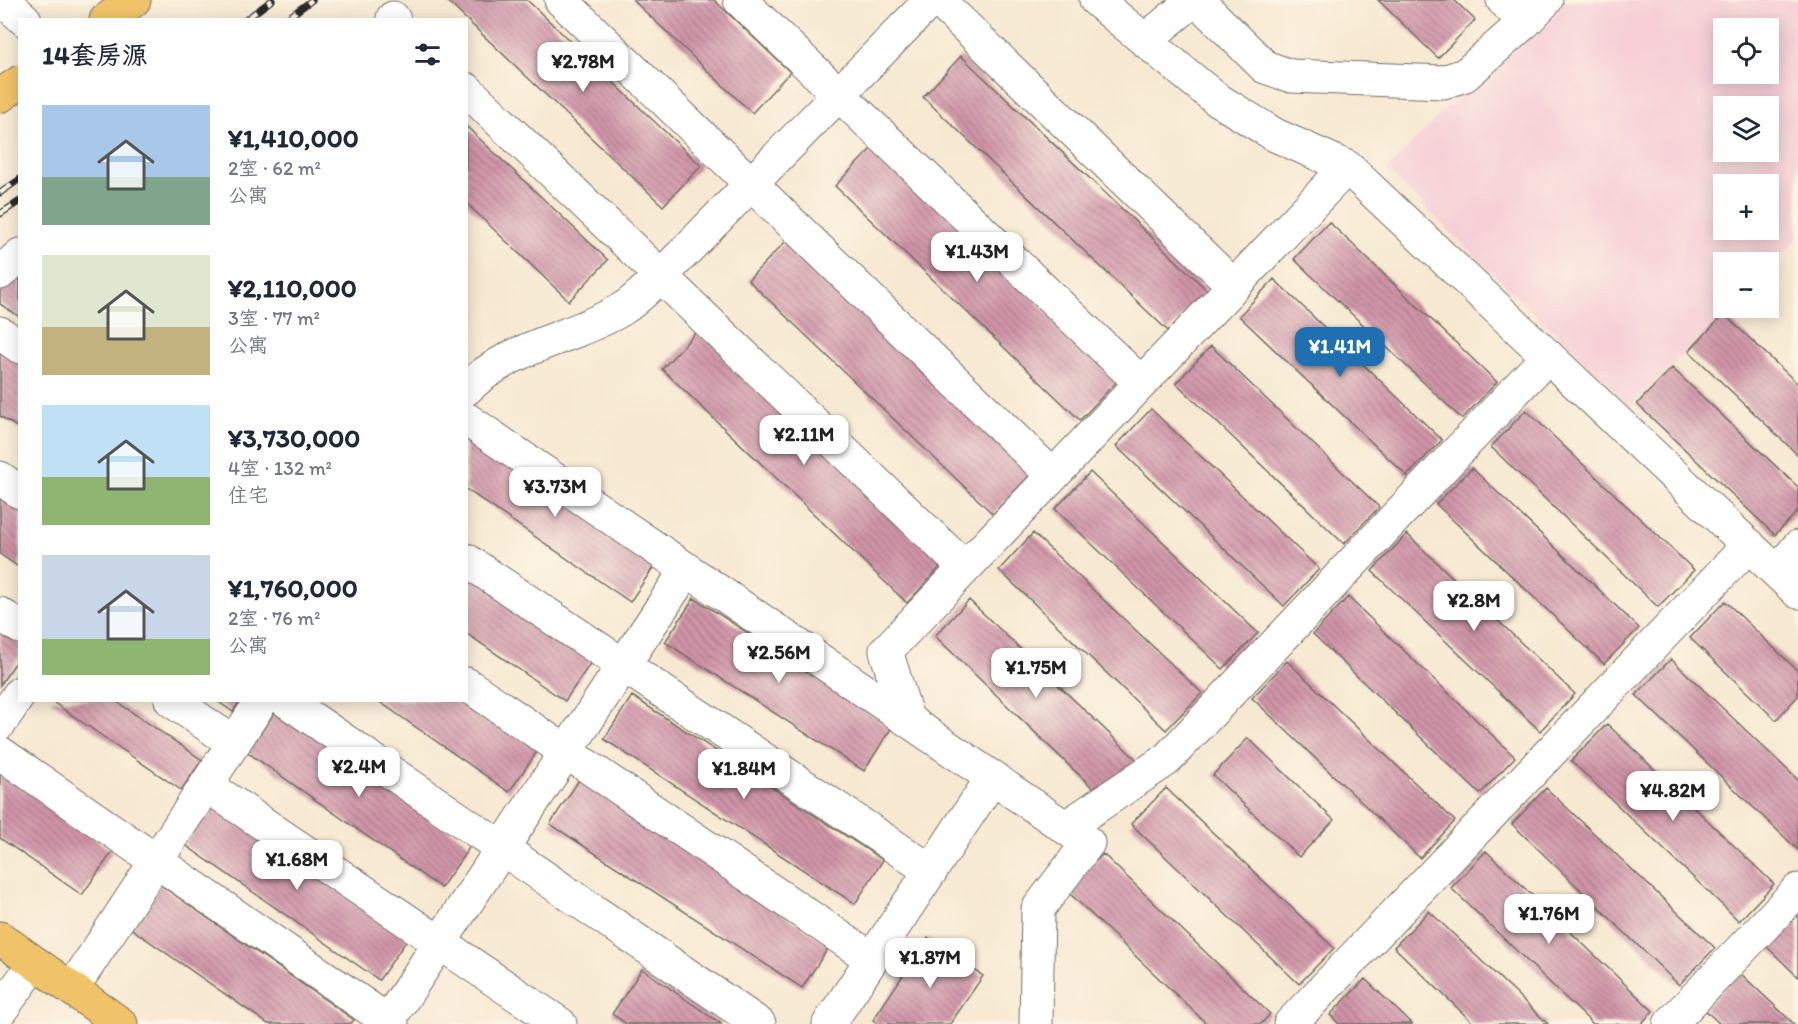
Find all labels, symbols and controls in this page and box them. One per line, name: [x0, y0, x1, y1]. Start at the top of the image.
map controls: [1713, 18, 1779, 318]
button: locate: [1713, 18, 1779, 84]
icon: filters: [411, 38, 444, 71]
text: 14套房源: [42, 39, 148, 71]
pin: ¥2.78M: [534, 42, 632, 93]
text: ¥2.78M: [551, 49, 615, 73]
button: layers: [1713, 96, 1779, 162]
text: ¥1,410,000: [228, 122, 359, 154]
icon: home: [90, 129, 162, 201]
text: 2室 · 62 m²: [228, 156, 321, 180]
button: +: [1713, 174, 1779, 240]
text: 公寓: [228, 183, 268, 207]
pin: ¥1.43M: [928, 232, 1026, 283]
text: ¥1.43M: [945, 239, 1009, 263]
button: −: [1713, 252, 1779, 318]
text: ¥2,110,000: [228, 272, 357, 304]
icon: home: [90, 279, 162, 351]
text: 3室 · 77 m²: [228, 306, 320, 330]
pin: ¥1.41M: [1291, 327, 1389, 378]
text: 公寓: [228, 333, 268, 357]
text: ¥1.41M: [1309, 334, 1371, 358]
pin: ¥2.11M: [755, 415, 853, 466]
text: ¥3,730,000: [228, 422, 360, 454]
text: ¥2.11M: [774, 422, 834, 446]
icon: home: [90, 429, 162, 501]
text: 4室 · 132 m²: [228, 456, 332, 480]
pin: ¥3.73M: [506, 467, 604, 518]
text: ¥3.73M: [523, 474, 587, 498]
text: 住宅: [228, 483, 268, 507]
text: ¥1,760,000: [228, 572, 358, 604]
icon: home: [90, 579, 162, 651]
pin: ¥2.8M: [1432, 581, 1516, 632]
text: ¥2.8M: [1447, 588, 1501, 612]
text: 2室 · 76 m²: [228, 606, 320, 630]
text: 公寓: [228, 633, 268, 657]
pin: ¥2.56M: [730, 633, 828, 684]
text: ¥2.56M: [747, 640, 811, 664]
pin: ¥1.75M: [987, 648, 1085, 699]
text: ¥1.75M: [1005, 655, 1067, 679]
pin: ¥2.4M: [317, 747, 401, 798]
pin: ¥1.84M: [695, 749, 793, 800]
text: ¥2.4M: [332, 754, 386, 778]
text: ¥1.84M: [712, 756, 776, 780]
pin: ¥4.82M: [1624, 771, 1722, 822]
text: ¥4.82M: [1640, 778, 1706, 802]
pin: ¥1.68M: [248, 840, 346, 891]
text: ¥1.68M: [266, 847, 328, 871]
pin: ¥1.76M: [1500, 894, 1598, 945]
text: ¥1.76M: [1518, 901, 1580, 925]
pin: ¥1.87M: [881, 938, 979, 989]
text: ¥1.87M: [899, 945, 961, 969]

